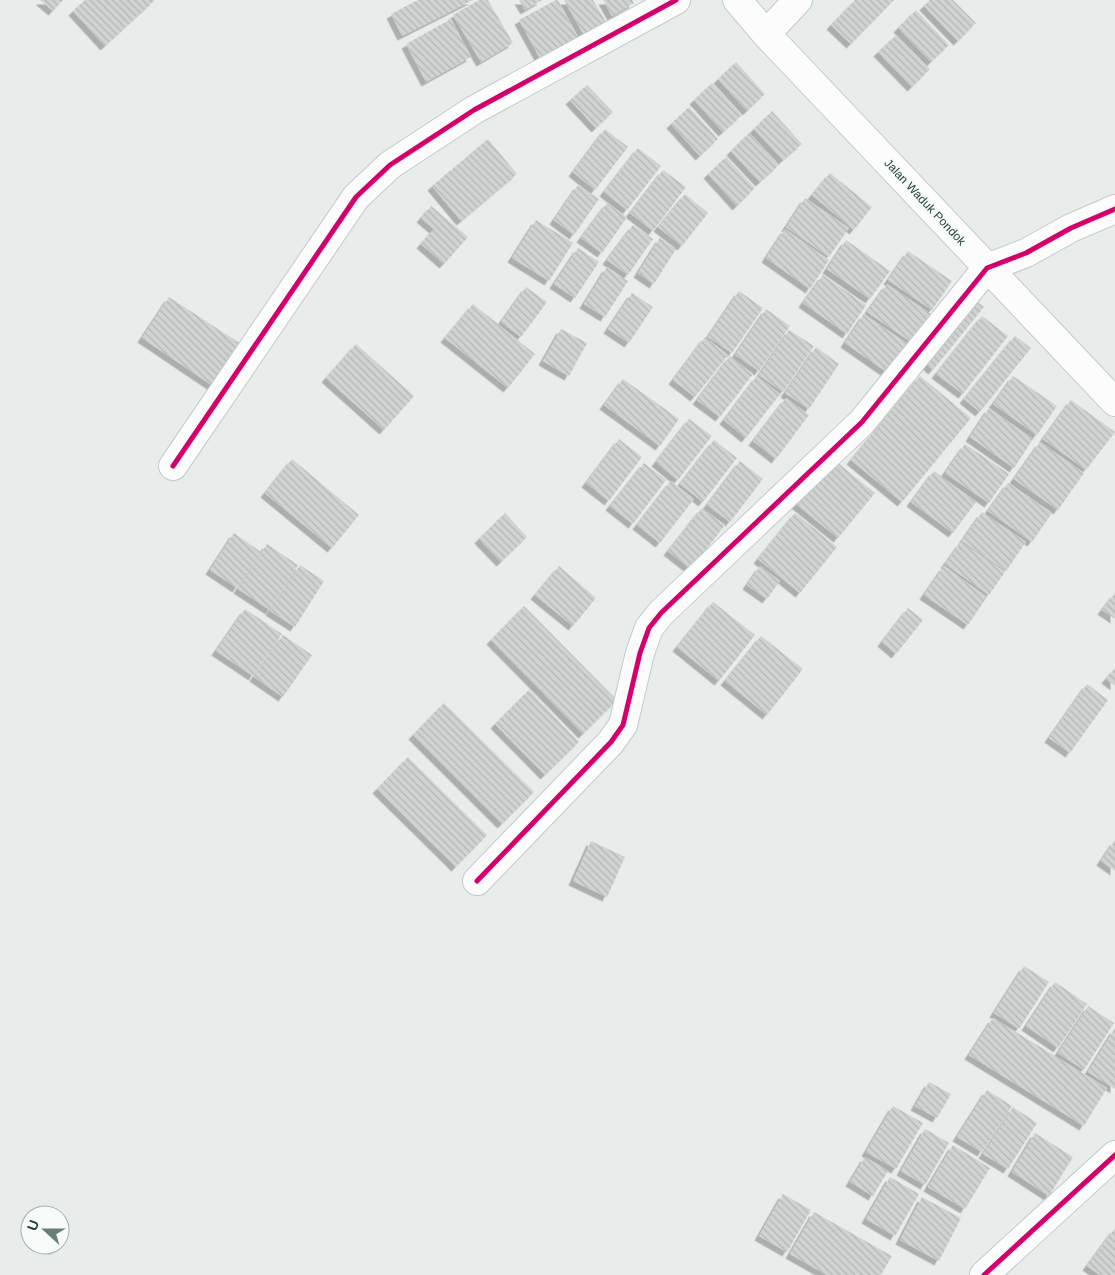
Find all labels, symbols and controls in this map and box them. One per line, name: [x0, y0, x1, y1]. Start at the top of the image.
street label: Jalan Waduk Pondok: [881, 156, 969, 249]
north arrow: [20, 1205, 70, 1255]
text: U: [24, 1218, 42, 1233]

